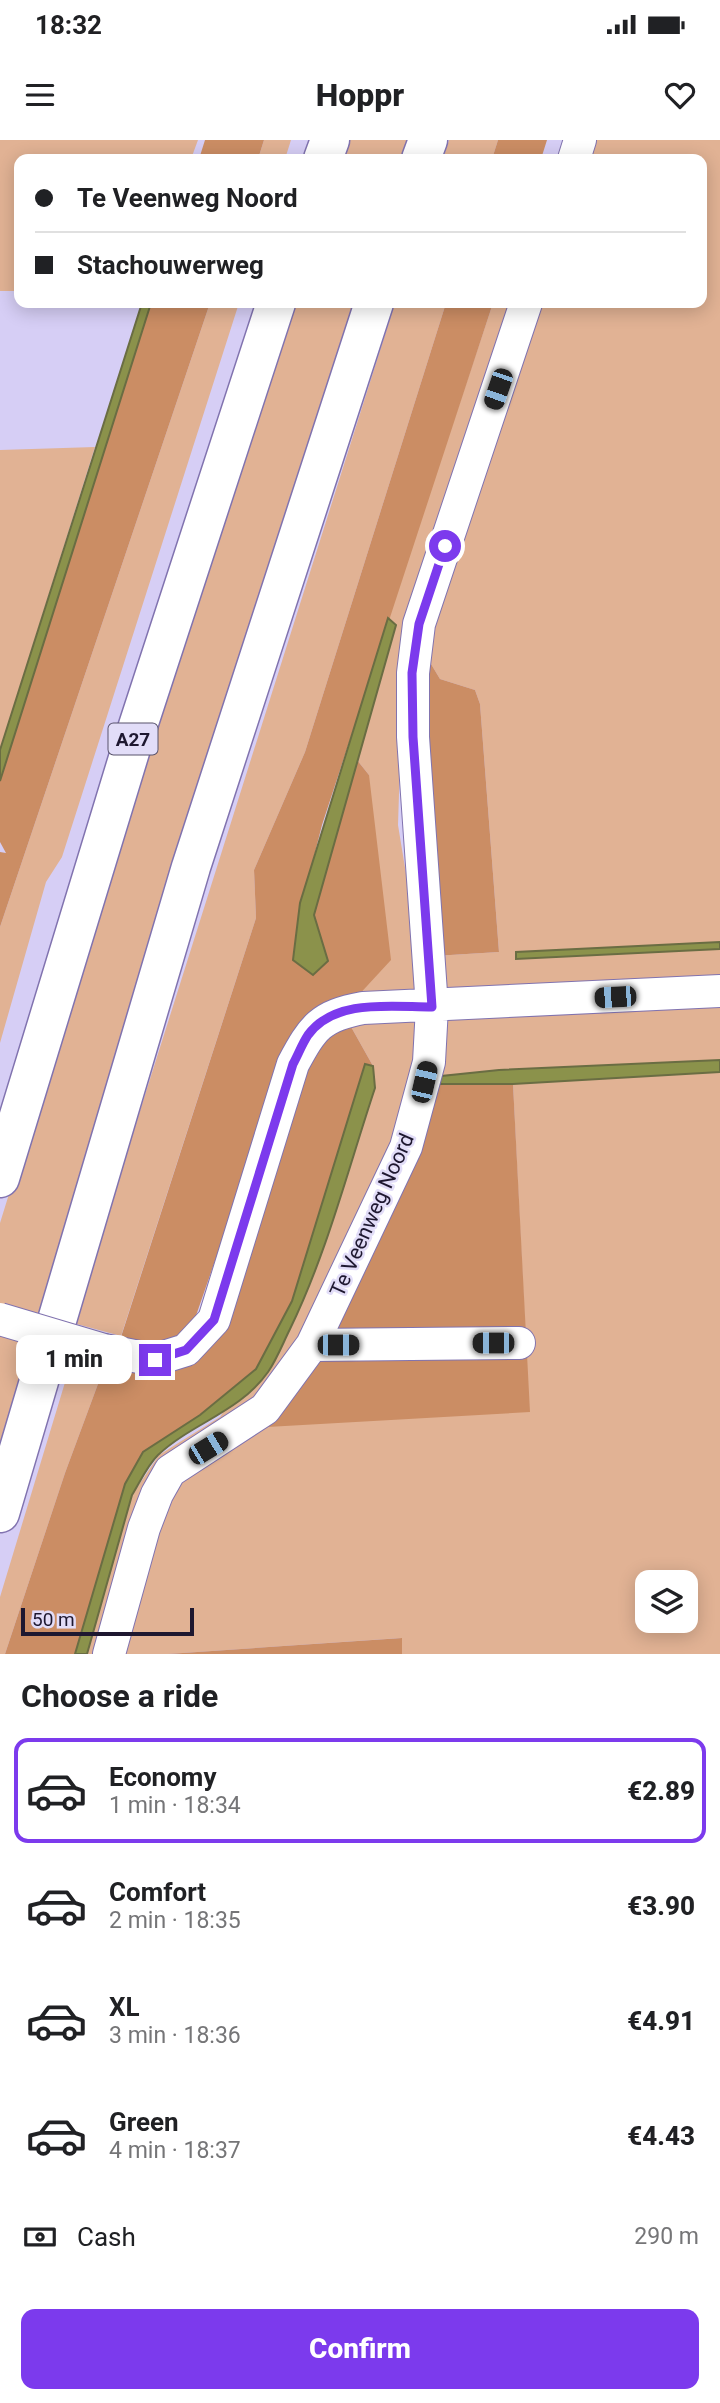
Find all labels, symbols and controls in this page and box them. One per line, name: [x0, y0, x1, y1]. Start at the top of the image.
text: 18:32: [35, 10, 102, 40]
icon: menu: [21, 76, 59, 114]
text: Hoppr: [316, 76, 404, 114]
icon: heart: [661, 76, 699, 114]
text: Te Veenweg Noord: [77, 183, 298, 213]
text: Stachouwerweg: [77, 250, 264, 280]
car: [482, 366, 515, 412]
route start: [429, 530, 461, 562]
road number: A27: [108, 724, 158, 754]
car: [594, 985, 637, 1009]
car: [410, 1059, 439, 1105]
street label: Te Veenweg Noord: [325, 1130, 419, 1300]
car: [473, 1333, 515, 1354]
car: [318, 1335, 360, 1356]
callout: 1 min: [15, 1336, 130, 1384]
route end: [139, 1344, 171, 1376]
text: 1 min: [45, 1346, 103, 1373]
car: [185, 1428, 232, 1468]
map controls: [635, 1570, 698, 1633]
button: layers: [635, 1570, 698, 1633]
scale bar: [21, 1605, 194, 1637]
text: 50 m: [32, 1608, 75, 1631]
text: Choose a ride: [21, 1677, 218, 1715]
icon: car: [25, 1759, 88, 1822]
text: Economy: [109, 1762, 216, 1792]
text: €2.89: [627, 1776, 695, 1806]
text: 1 min · 18:34: [109, 1792, 241, 1819]
icon: car: [25, 1874, 88, 1937]
text: Comfort: [109, 1877, 206, 1907]
text: €3.90: [627, 1891, 695, 1921]
text: 2 min · 18:35: [109, 1907, 241, 1934]
icon: car: [25, 1989, 88, 2052]
text: XL: [109, 1992, 140, 2022]
text: €4.91: [627, 2006, 695, 2036]
text: 3 min · 18:36: [109, 2022, 241, 2049]
icon: car: [25, 2104, 88, 2167]
text: Green: [109, 2107, 179, 2137]
text: €4.43: [627, 2121, 695, 2151]
text: 4 min · 18:37: [109, 2137, 241, 2164]
icon: cash: [21, 2218, 59, 2256]
text: Cash: [77, 2222, 136, 2252]
text: 290 m: [634, 2223, 699, 2250]
button: Confirm: [21, 2309, 699, 2389]

